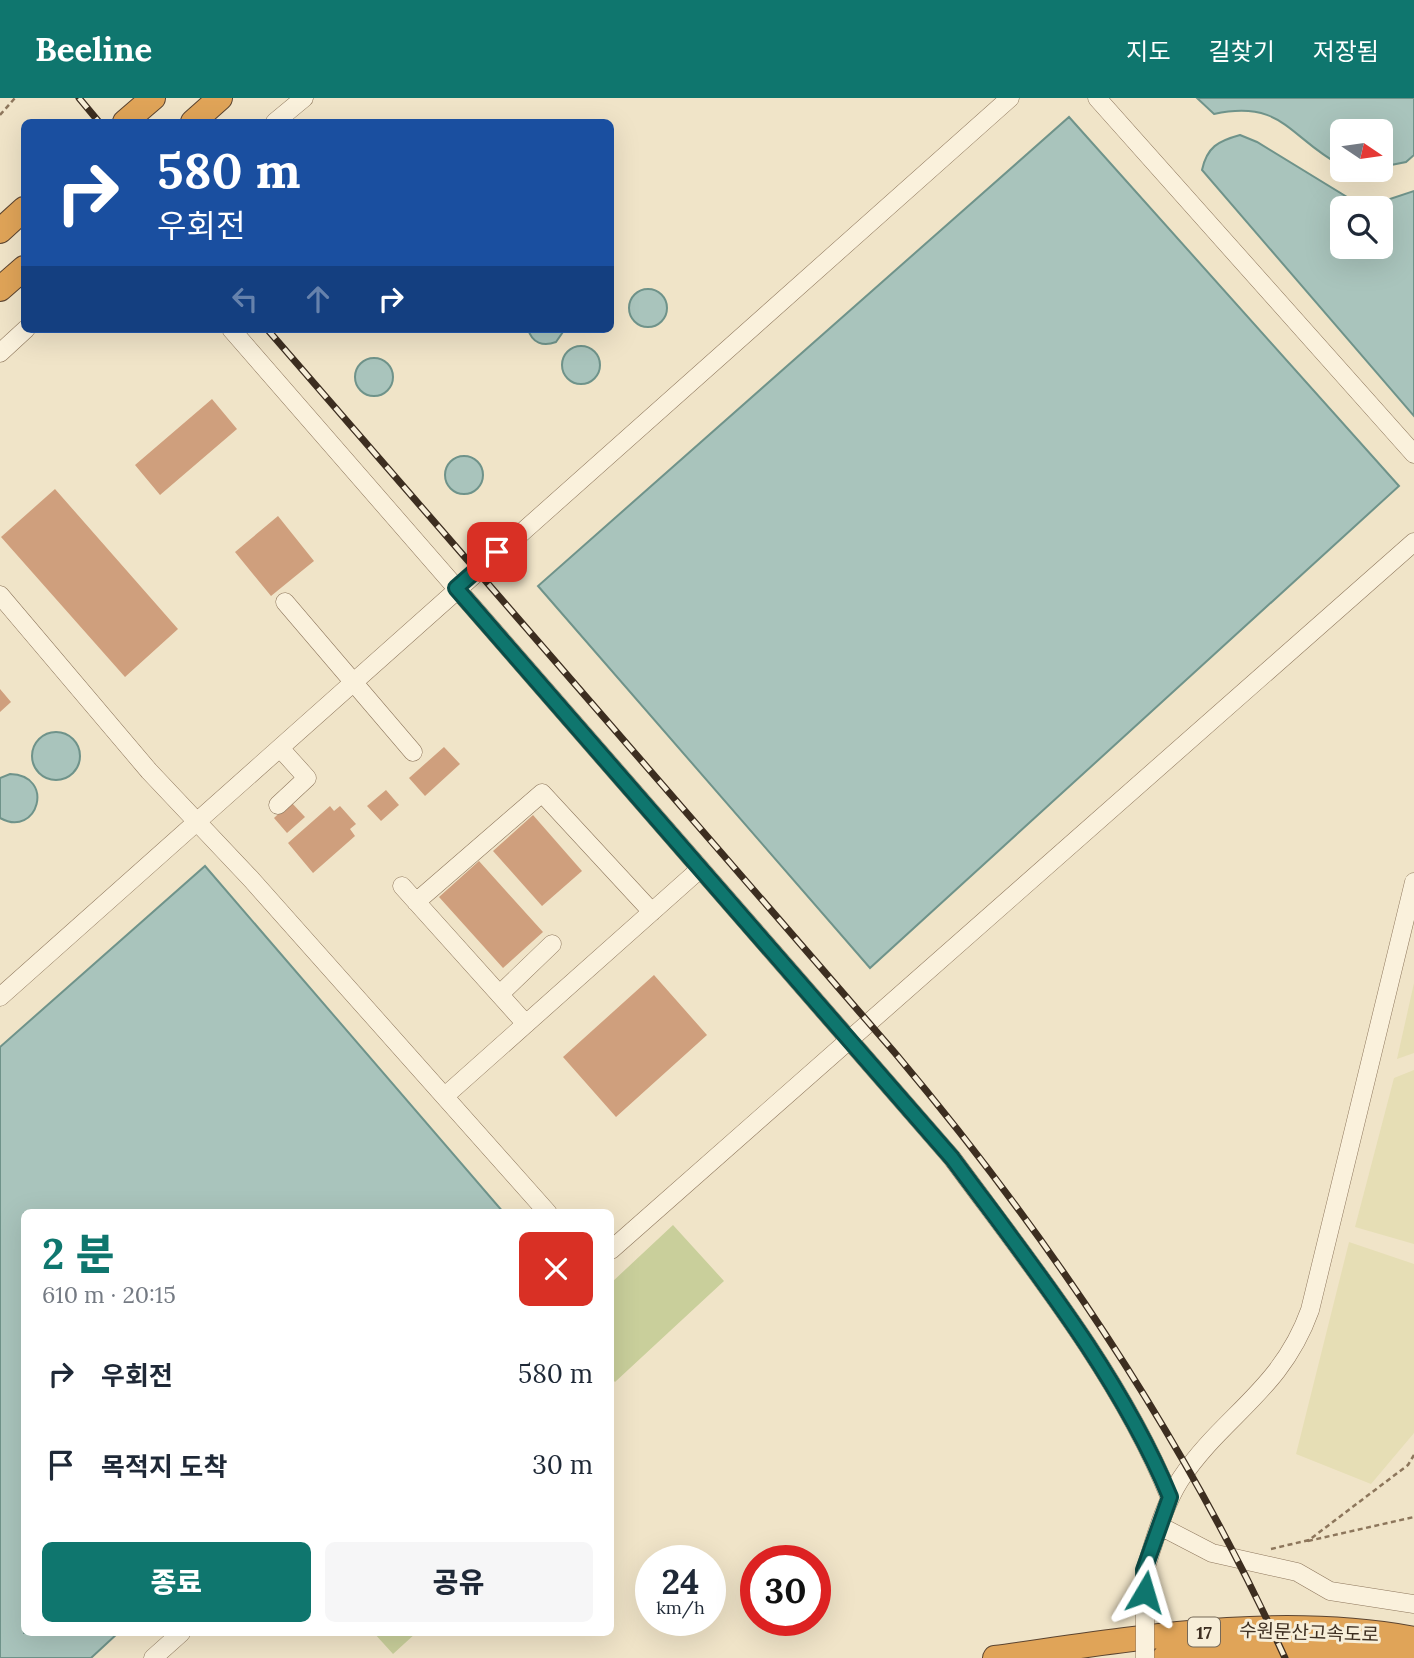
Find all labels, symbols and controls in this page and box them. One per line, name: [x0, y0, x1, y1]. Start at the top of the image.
text: Beeline: [35, 28, 152, 70]
text: 지도: [1126, 36, 1171, 67]
text: 길찾기: [1209, 36, 1275, 67]
text: 저장됨: [1313, 36, 1379, 67]
north arrow: [1330, 119, 1393, 182]
map controls: [1330, 119, 1393, 259]
text: 580 m: [157, 139, 301, 201]
icon: right: [42, 147, 133, 238]
button: search: [1330, 196, 1393, 259]
text: 우회전: [157, 205, 245, 246]
icon: left: [226, 280, 264, 318]
icon: ahead: [299, 280, 337, 318]
icon: right: [372, 280, 410, 318]
pin: [467, 522, 527, 582]
icon: arrive: [478, 533, 516, 571]
text: 2 분: [42, 1227, 114, 1281]
button: close: [519, 1232, 593, 1306]
text: 610 m · 20:15: [42, 1280, 176, 1309]
icon: right: [42, 1355, 80, 1393]
text: 580 m: [518, 1357, 593, 1390]
text: 우회전: [101, 1359, 173, 1392]
icon: arrive: [42, 1446, 80, 1484]
text: 30 m: [532, 1448, 593, 1481]
text: 목적지 도착: [101, 1450, 227, 1483]
button: 종료: [42, 1542, 311, 1622]
button: 공유: [325, 1542, 593, 1622]
speed limit sign: 30: [740, 1545, 831, 1636]
position arrow: [1108, 1555, 1182, 1629]
text: 24: [662, 1559, 699, 1604]
text: km/h: [656, 1596, 705, 1619]
road number: 17: [1188, 1618, 1220, 1646]
street label: 수원문산고속도로: [1239, 1618, 1379, 1646]

